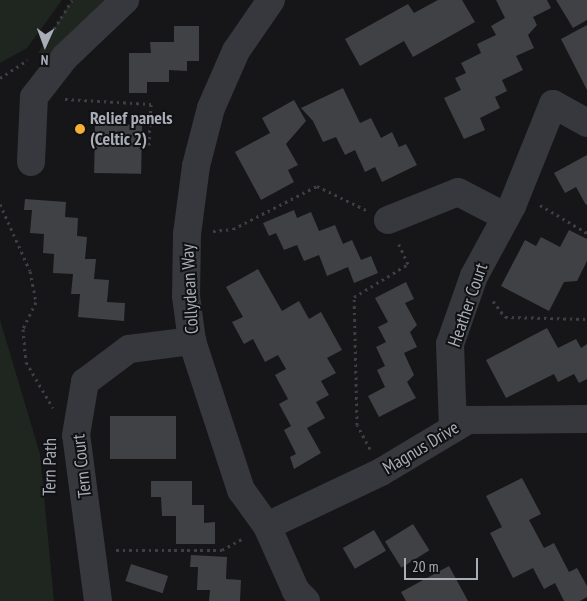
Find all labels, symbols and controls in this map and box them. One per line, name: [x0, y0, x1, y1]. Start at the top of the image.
north arrow: [20, 20, 70, 70]
text: N: [40, 51, 49, 69]
place label: Relief panels (Celtic 2): [90, 108, 173, 150]
marker: Relief panels (Celtic 2): [74, 123, 86, 135]
street label: Collydean Way: [177, 243, 203, 335]
street label: Heather Court: [444, 260, 492, 350]
street label: Magnus Drive: [379, 417, 463, 479]
street label: Tern Court: [68, 433, 96, 499]
street label: Tern Path: [39, 438, 61, 496]
scale bar: [407, 548, 481, 580]
text: 20 m: [412, 557, 438, 576]

